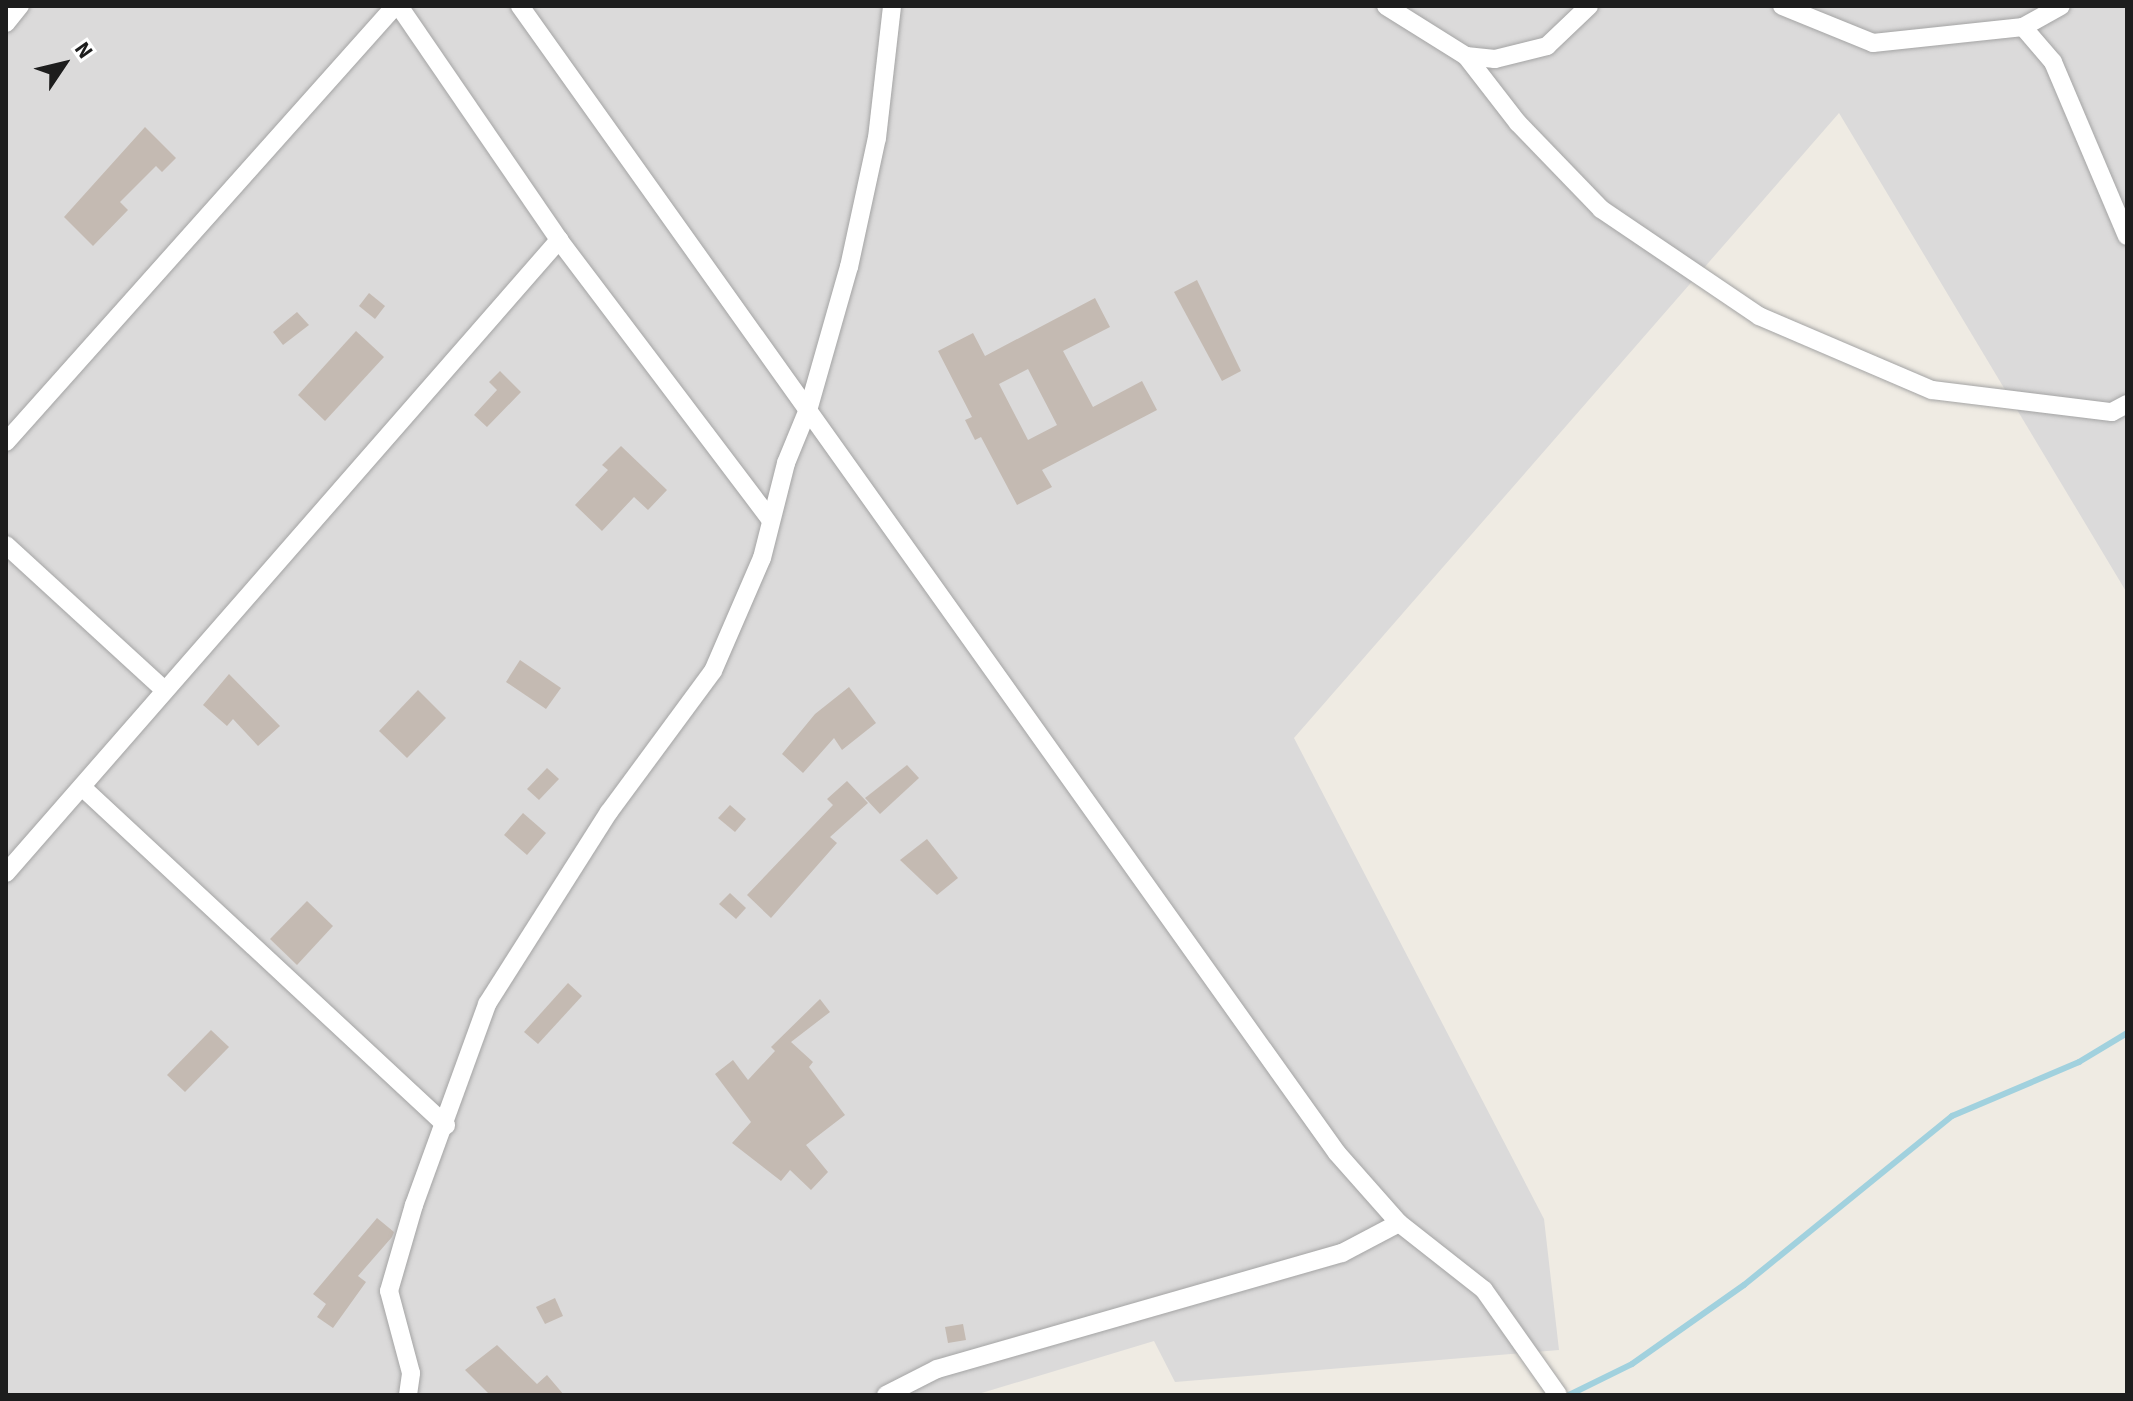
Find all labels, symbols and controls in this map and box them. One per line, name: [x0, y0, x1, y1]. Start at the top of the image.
north arrow: [24, 24, 104, 104]
text: N: [66, 35, 101, 65]

